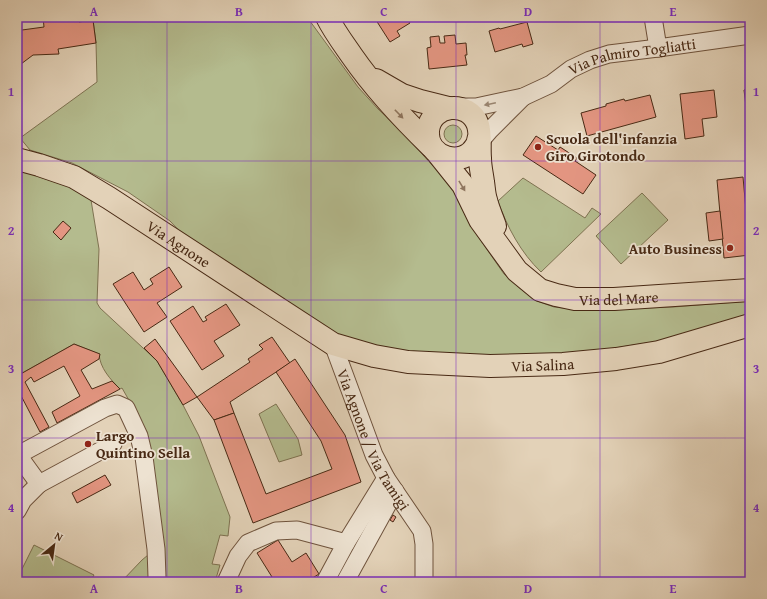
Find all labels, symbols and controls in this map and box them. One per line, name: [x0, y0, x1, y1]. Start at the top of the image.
text: A: [90, 2, 99, 21]
text: B: [235, 2, 243, 21]
text: C: [380, 2, 388, 21]
text: D: [524, 2, 532, 21]
text: E: [670, 2, 677, 21]
street label: Via Palmiro Togliatti: [565, 32, 697, 79]
text: 1: [8, 82, 14, 101]
text: 1: [753, 82, 759, 101]
one-way arrow: [484, 101, 496, 107]
one-way arrow: [394, 109, 404, 119]
place label: Scuola dell'infanzia Giro Girotondo: [546, 128, 678, 166]
marker: Scuola dell'infanzia Giro Girotondo: [533, 142, 543, 152]
one-way arrow: [459, 180, 466, 192]
street label: Via Agnone: [143, 215, 215, 272]
text: 2: [8, 221, 15, 240]
text: 2: [753, 221, 760, 240]
place label: Auto Business: [629, 238, 722, 259]
marker: Auto Business: [725, 243, 735, 253]
street label: Via del Mare: [579, 286, 659, 310]
street label: Via Salina: [511, 353, 575, 376]
text: 3: [8, 359, 14, 378]
text: 3: [753, 359, 759, 378]
street label: Via Agnone / Via Tamigi: [333, 366, 415, 514]
place label: Largo Quintino Sella: [96, 425, 191, 463]
marker: Largo Quintino Sella: [83, 439, 93, 449]
text: 4: [8, 498, 15, 517]
text: 4: [753, 498, 760, 517]
north arrow: [34, 525, 74, 565]
text: N: [52, 527, 67, 545]
text: A: [90, 579, 99, 598]
text: B: [235, 579, 243, 598]
text: C: [380, 579, 388, 598]
text: D: [524, 579, 532, 598]
text: E: [670, 579, 677, 598]

